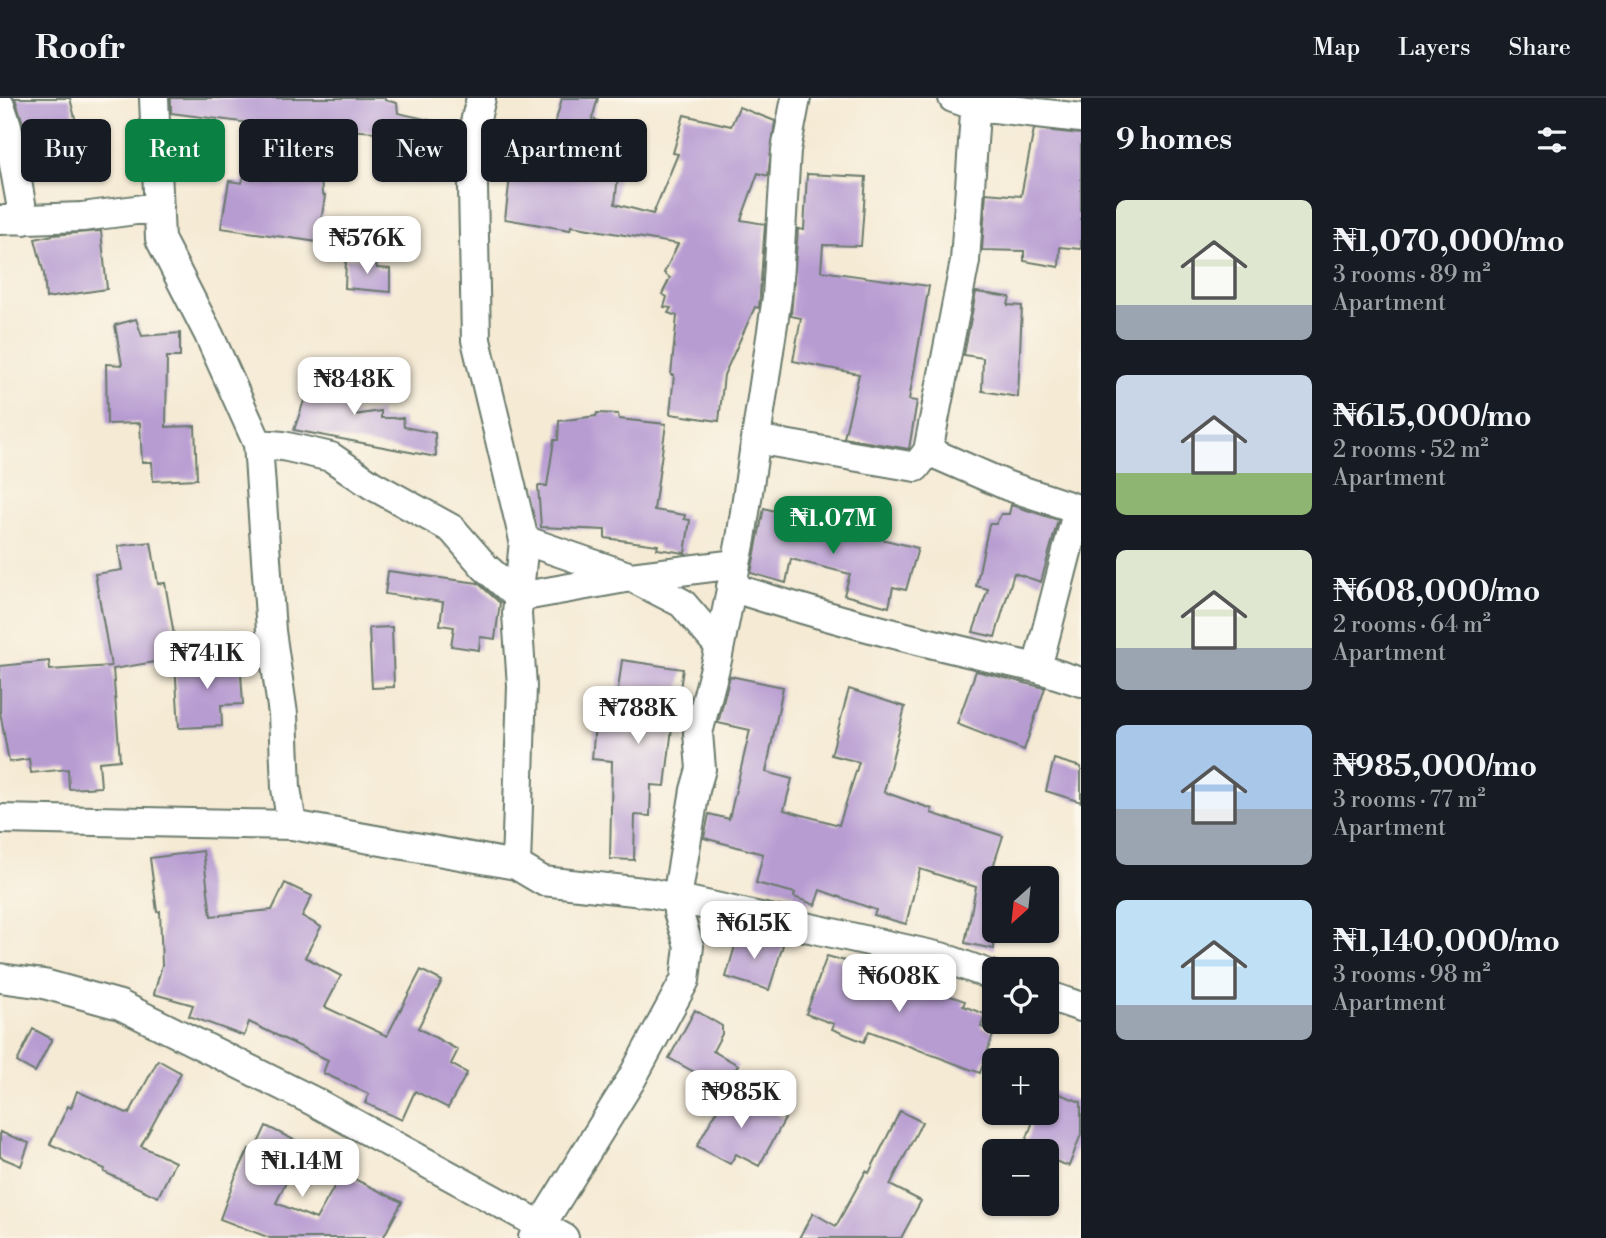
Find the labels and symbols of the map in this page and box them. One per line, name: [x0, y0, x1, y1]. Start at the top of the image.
pin: ₦576K: [318, 216, 416, 276]
pin: ₦848K: [305, 358, 403, 417]
pin: ₦1.07M: [776, 496, 890, 556]
pin: ₦741K: [158, 632, 256, 691]
pin: ₦788K: [589, 686, 687, 746]
north arrow: [982, 866, 1059, 943]
pin: ₦615K: [705, 902, 803, 961]
pin: ₦608K: [850, 954, 948, 1014]
pin: ₦985K: [692, 1070, 790, 1130]
pin: ₦1.14M: [245, 1140, 359, 1199]

